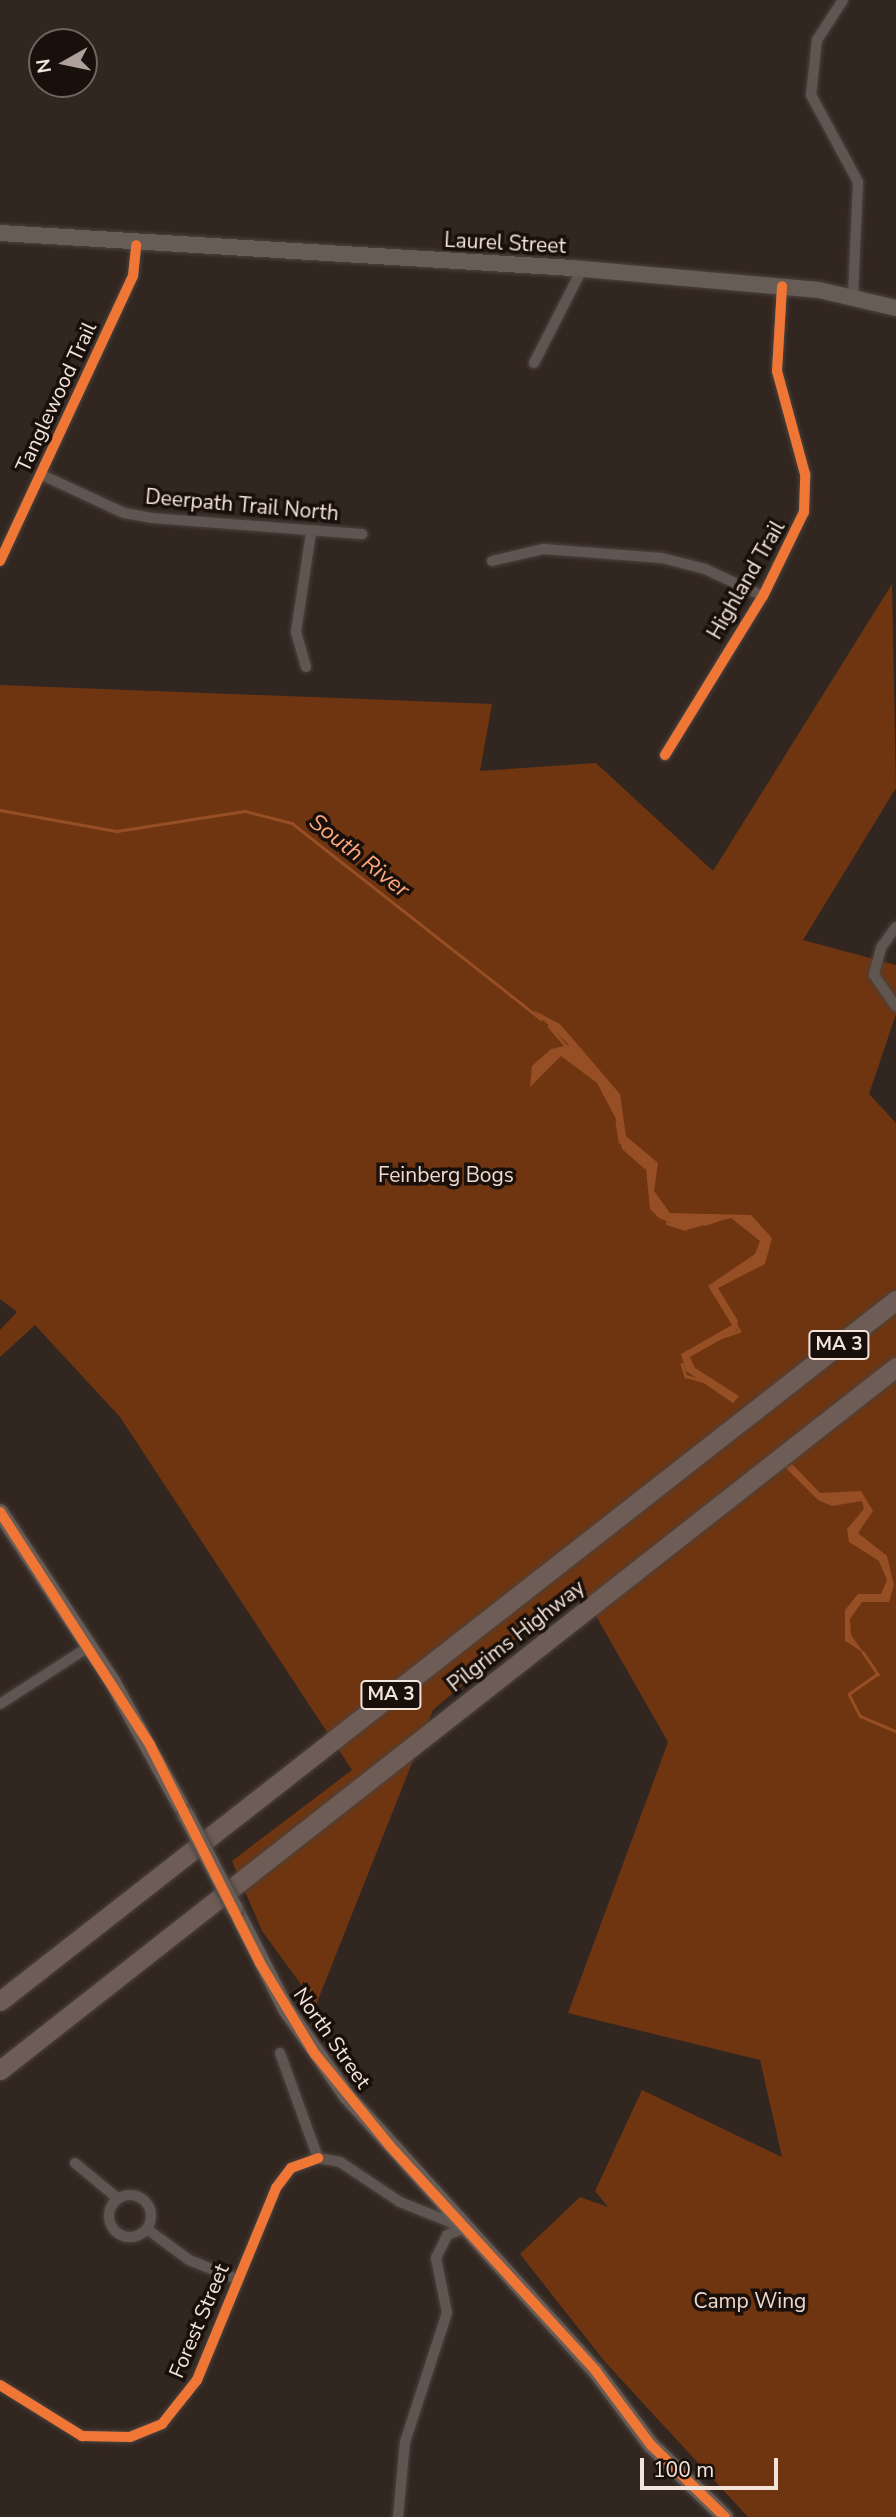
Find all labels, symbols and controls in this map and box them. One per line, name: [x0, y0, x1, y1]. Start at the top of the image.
north arrow: [28, 28, 98, 98]
text: N: [30, 57, 58, 75]
street label: Laurel Street: [444, 227, 566, 259]
street label: Tanglewood Trail: [10, 318, 102, 476]
street label: Deerpath Trail North: [144, 484, 340, 526]
street label: Highland Trail: [702, 516, 790, 644]
water label: South River: [303, 808, 415, 904]
park label: Feinberg Bogs: [378, 1162, 514, 1188]
road number: MA 3: [808, 1330, 870, 1360]
street label: Pilgrims Highway: [443, 1575, 589, 1697]
road number: MA 3: [360, 1680, 422, 1710]
street label: North Street: [288, 1983, 376, 2093]
street label: Forest Street: [164, 2260, 234, 2382]
park label: Camp Wing: [694, 2288, 806, 2314]
scale bar: [644, 2444, 782, 2488]
text: 100 m: [653, 2456, 714, 2484]

